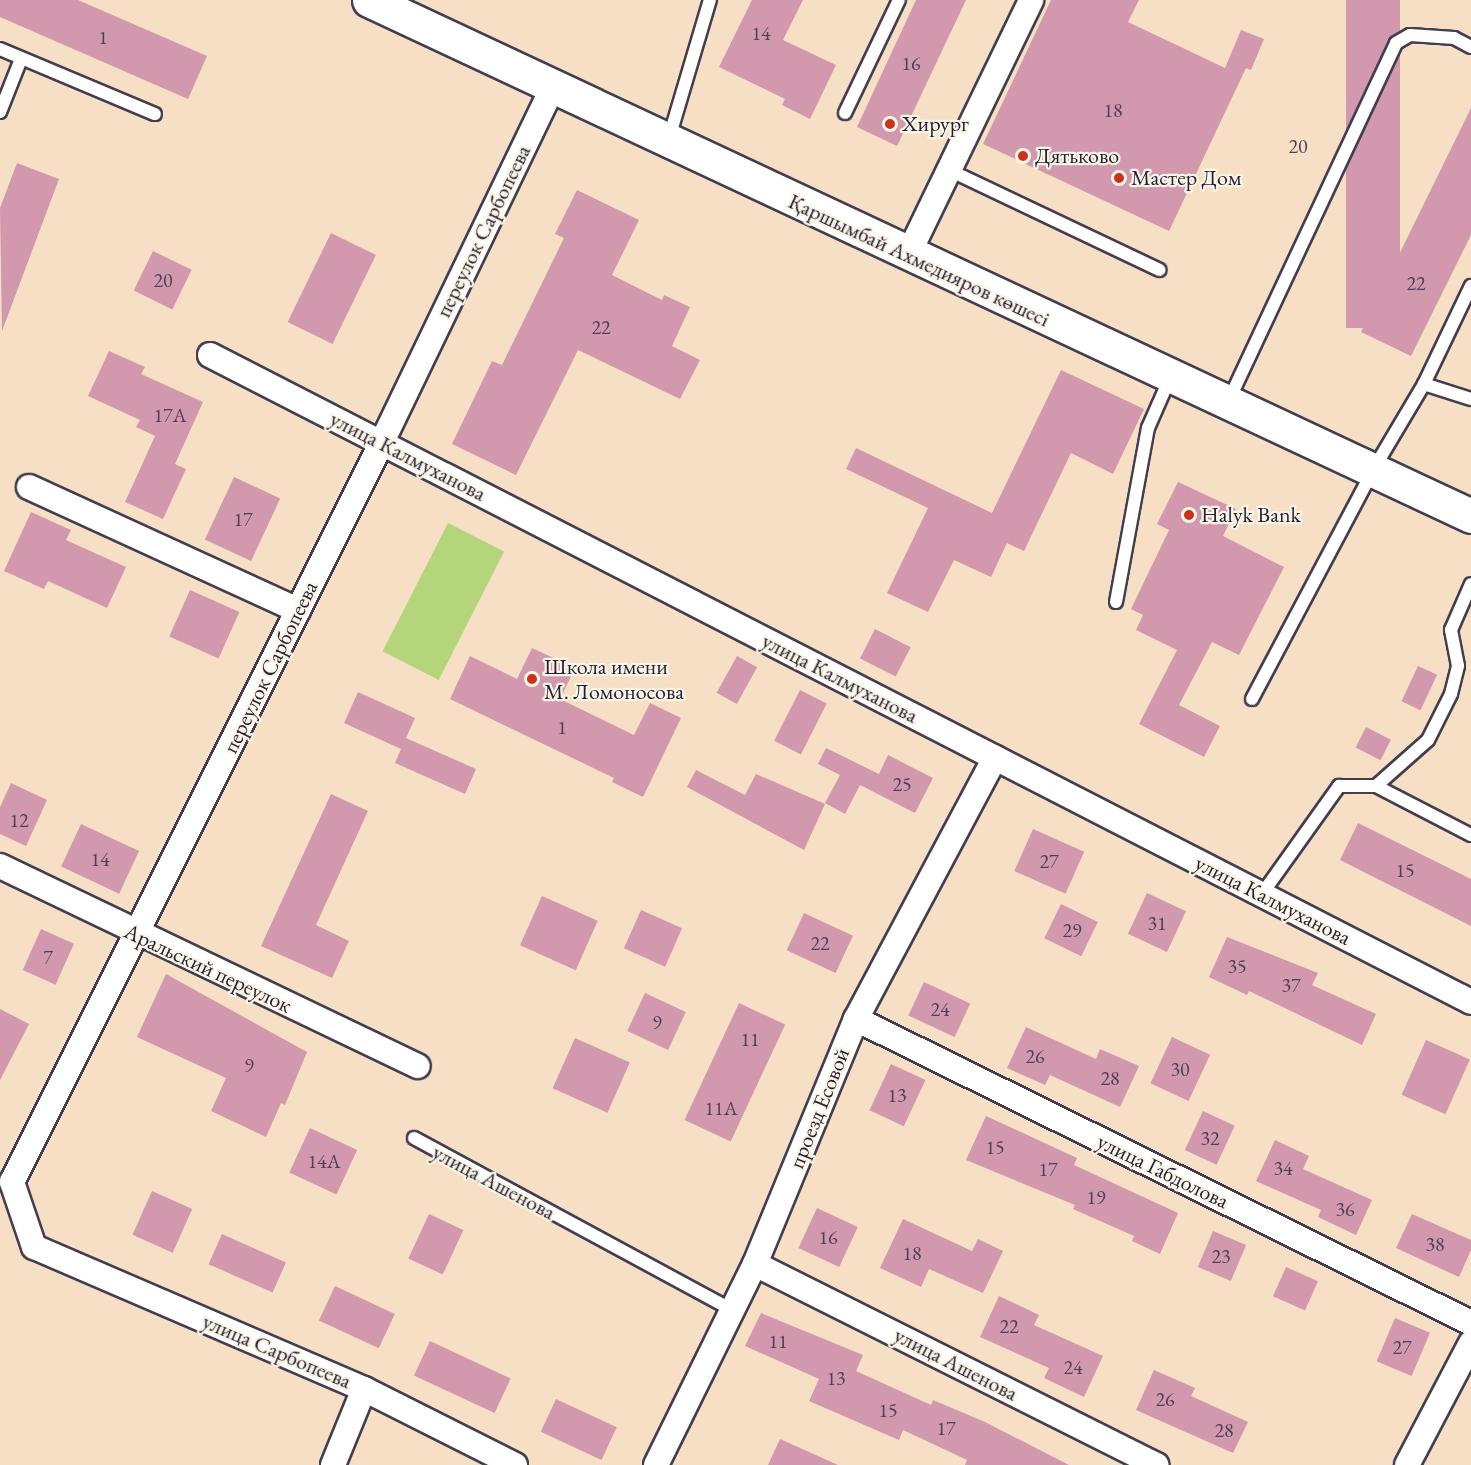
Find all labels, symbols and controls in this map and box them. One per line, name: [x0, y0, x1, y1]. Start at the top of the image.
house number: 14: [751, 21, 771, 45]
house number: 1: [98, 25, 108, 49]
house number: 16: [901, 51, 921, 75]
house number: 18: [1103, 98, 1123, 122]
place label: Хирург: [902, 111, 969, 137]
marker: Хирург: [883, 117, 897, 131]
house number: 20: [1288, 134, 1308, 158]
street label: переулок Сарбопеева: [430, 141, 536, 321]
place label: Дятьково: [1035, 143, 1119, 169]
marker: Дятьково: [1016, 149, 1030, 163]
place label: Мастер Дом: [1131, 165, 1241, 191]
marker: Мастер Дом: [1112, 171, 1126, 185]
street label: Қаршымбай Ахмедияров көшесі: [784, 188, 1054, 332]
house number: 20: [153, 268, 173, 292]
house number: 22: [1406, 271, 1426, 295]
house number: 22: [591, 315, 611, 339]
house number: 17А: [153, 403, 187, 427]
street label: улица Калмуханова: [326, 405, 490, 507]
place label: Halyk Bank: [1201, 502, 1301, 528]
house number: 17: [233, 507, 253, 531]
marker: Halyk Bank: [1182, 508, 1196, 522]
street label: переулок Сарбопеева: [217, 577, 323, 757]
street label: улица Калмуханова: [758, 627, 922, 729]
place label: Школа имени М. Ломоносова: [544, 653, 684, 704]
marker: Школа имени М. Ломоносова: [525, 672, 539, 686]
house number: 1: [557, 715, 567, 739]
house number: 25: [892, 772, 912, 796]
house number: 12: [9, 808, 29, 832]
house number: 14: [90, 847, 110, 871]
house number: 27: [1039, 849, 1059, 873]
street label: улица Калмуханова: [1191, 849, 1355, 951]
house number: 15: [1395, 858, 1415, 882]
house number: 31: [1147, 911, 1167, 935]
street label: Аральский переулок: [120, 918, 296, 1018]
house number: 29: [1062, 918, 1082, 942]
house number: 22: [810, 931, 830, 955]
house number: 7: [43, 945, 53, 969]
house number: 35: [1227, 954, 1247, 978]
house number: 37: [1281, 973, 1301, 997]
house number: 24: [930, 997, 950, 1021]
house number: 9: [652, 1010, 662, 1034]
house number: 11: [740, 1027, 760, 1051]
street label: проезд Есовой: [783, 1044, 855, 1172]
house number: 26: [1025, 1044, 1045, 1068]
house number: 9: [244, 1053, 254, 1077]
house number: 30: [1170, 1057, 1190, 1081]
house number: 28: [1100, 1066, 1120, 1090]
house number: 13: [887, 1083, 907, 1107]
house number: 11А: [704, 1096, 738, 1120]
house number: 32: [1200, 1126, 1220, 1150]
street label: улица Габдолова: [1093, 1128, 1233, 1214]
house number: 15: [985, 1135, 1005, 1159]
street label: улица Ашенова: [428, 1139, 560, 1225]
house number: 14А: [307, 1149, 341, 1173]
house number: 34: [1273, 1156, 1293, 1180]
house number: 17: [1038, 1157, 1058, 1181]
house number: 19: [1086, 1185, 1106, 1209]
house number: 36: [1335, 1197, 1355, 1221]
house number: 16: [818, 1225, 838, 1249]
house number: 38: [1425, 1232, 1445, 1256]
house number: 18: [902, 1241, 922, 1265]
house number: 23: [1211, 1244, 1231, 1268]
street label: улица Сарбопеева: [199, 1308, 355, 1394]
house number: 22: [999, 1314, 1019, 1338]
street label: улица Ашенова: [890, 1322, 1022, 1406]
house number: 11: [768, 1329, 788, 1353]
house number: 27: [1392, 1335, 1412, 1359]
house number: 24: [1063, 1355, 1083, 1379]
house number: 13: [826, 1366, 846, 1390]
house number: 26: [1155, 1387, 1175, 1411]
house number: 15: [878, 1398, 898, 1422]
house number: 17: [936, 1416, 956, 1440]
house number: 28: [1214, 1418, 1234, 1442]

